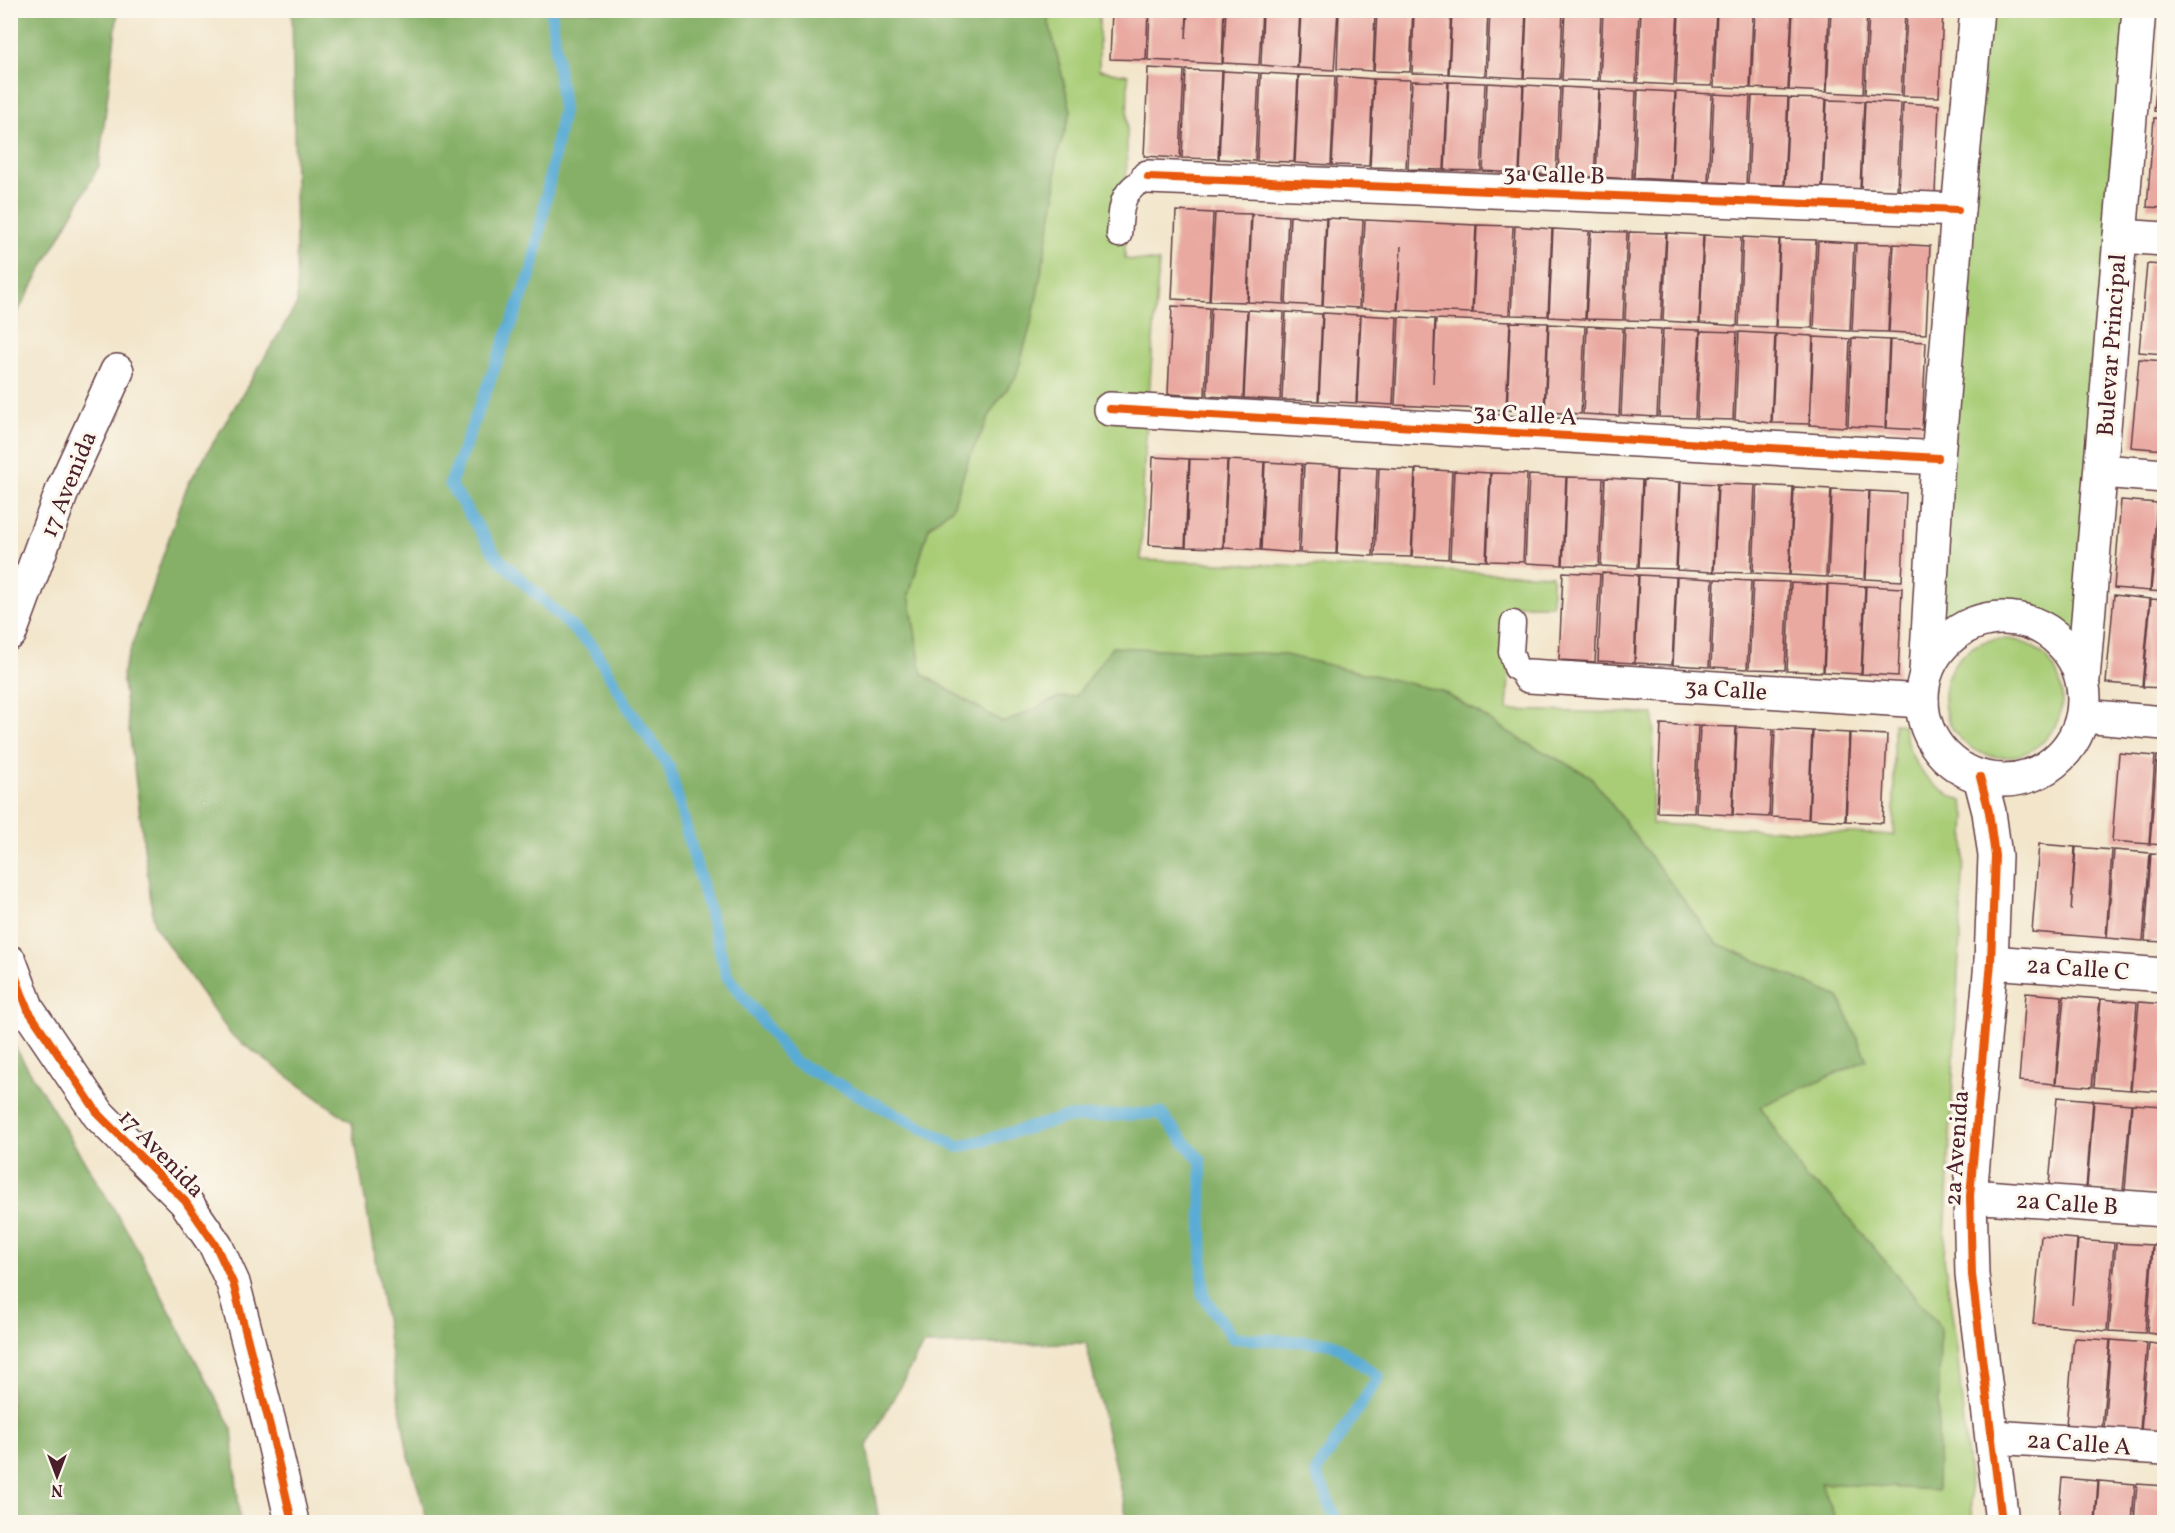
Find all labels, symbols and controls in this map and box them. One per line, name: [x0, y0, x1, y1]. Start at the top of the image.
street label: 3a Calle B: [1502, 157, 1606, 195]
street label: Bulevar Principal: [2090, 253, 2136, 437]
street label: 3a Calle A: [1472, 396, 1578, 436]
street label: 17 Avenida: [33, 426, 107, 543]
street label: 3a Calle: [1684, 671, 1768, 711]
street label: 2a Calle C: [2025, 949, 2131, 991]
street label: 2a Avenida: [1937, 1089, 1979, 1207]
street label: 17 Avenida: [109, 1102, 212, 1207]
street label: 2a Calle B: [2014, 1184, 2119, 1226]
street label: 2a Calle A: [2025, 1424, 2132, 1466]
north arrow: [27, 1446, 87, 1506]
text: N: [51, 1478, 63, 1500]

